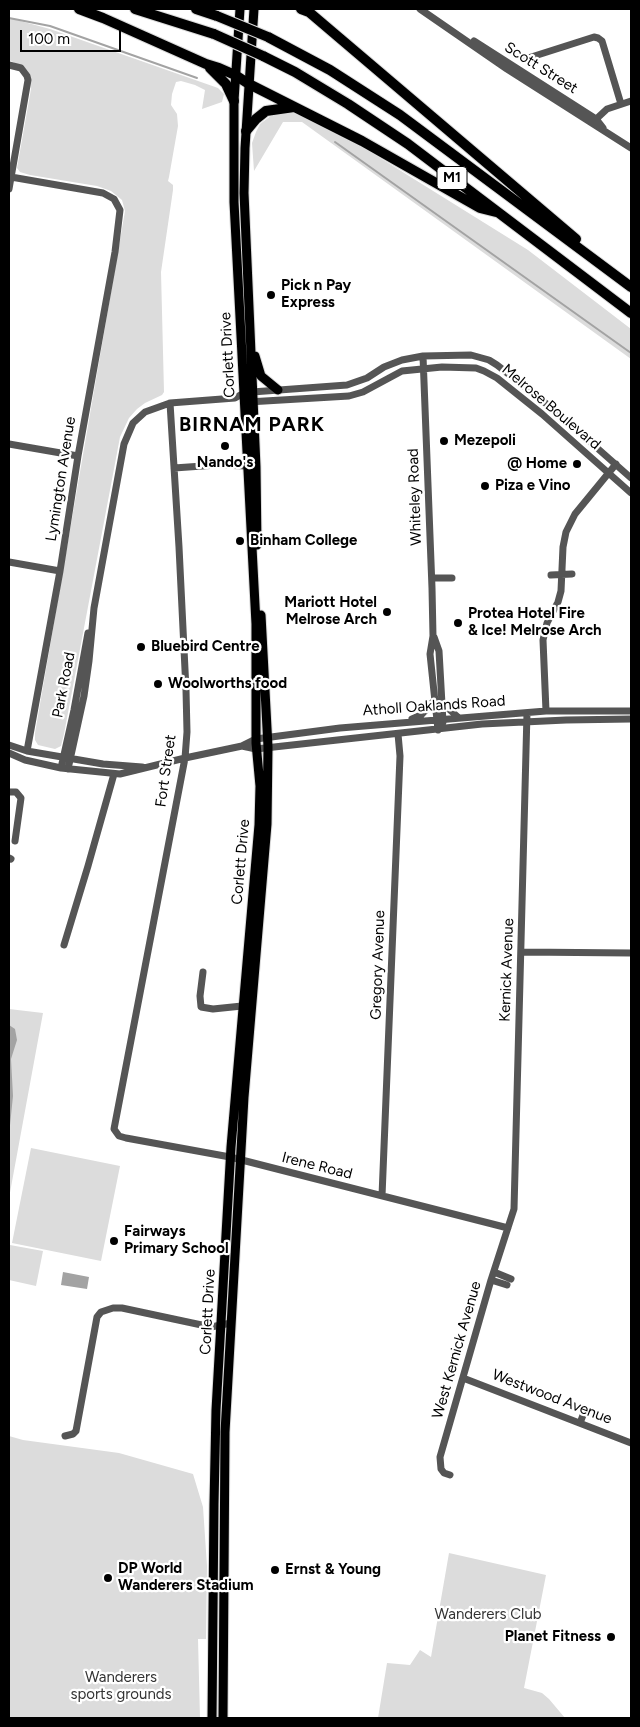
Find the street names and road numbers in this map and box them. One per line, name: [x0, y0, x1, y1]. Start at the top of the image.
street label: Scott Street: [501, 38, 581, 98]
road number: M1: [437, 167, 467, 190]
street label: Corlett Drive: [217, 312, 239, 398]
street label: Melrose Boulevard: [498, 360, 604, 454]
street label: Lymington Avenue: [42, 415, 80, 543]
street label: Whiteley Road: [404, 448, 426, 546]
street label: Park Road: [49, 651, 79, 719]
street label: Atholl Oaklands Road: [362, 692, 506, 720]
street label: Fort Street: [152, 734, 180, 808]
street label: Corlett Drive: [228, 818, 254, 906]
street label: Gregory Avenue: [367, 910, 389, 1020]
street label: Kernick Avenue: [496, 918, 518, 1022]
street label: Irene Road: [280, 1149, 354, 1183]
street label: Corlett Drive: [197, 1269, 219, 1355]
street label: West Kernick Avenue: [429, 1279, 485, 1421]
street label: Westwood Avenue: [490, 1366, 614, 1428]

